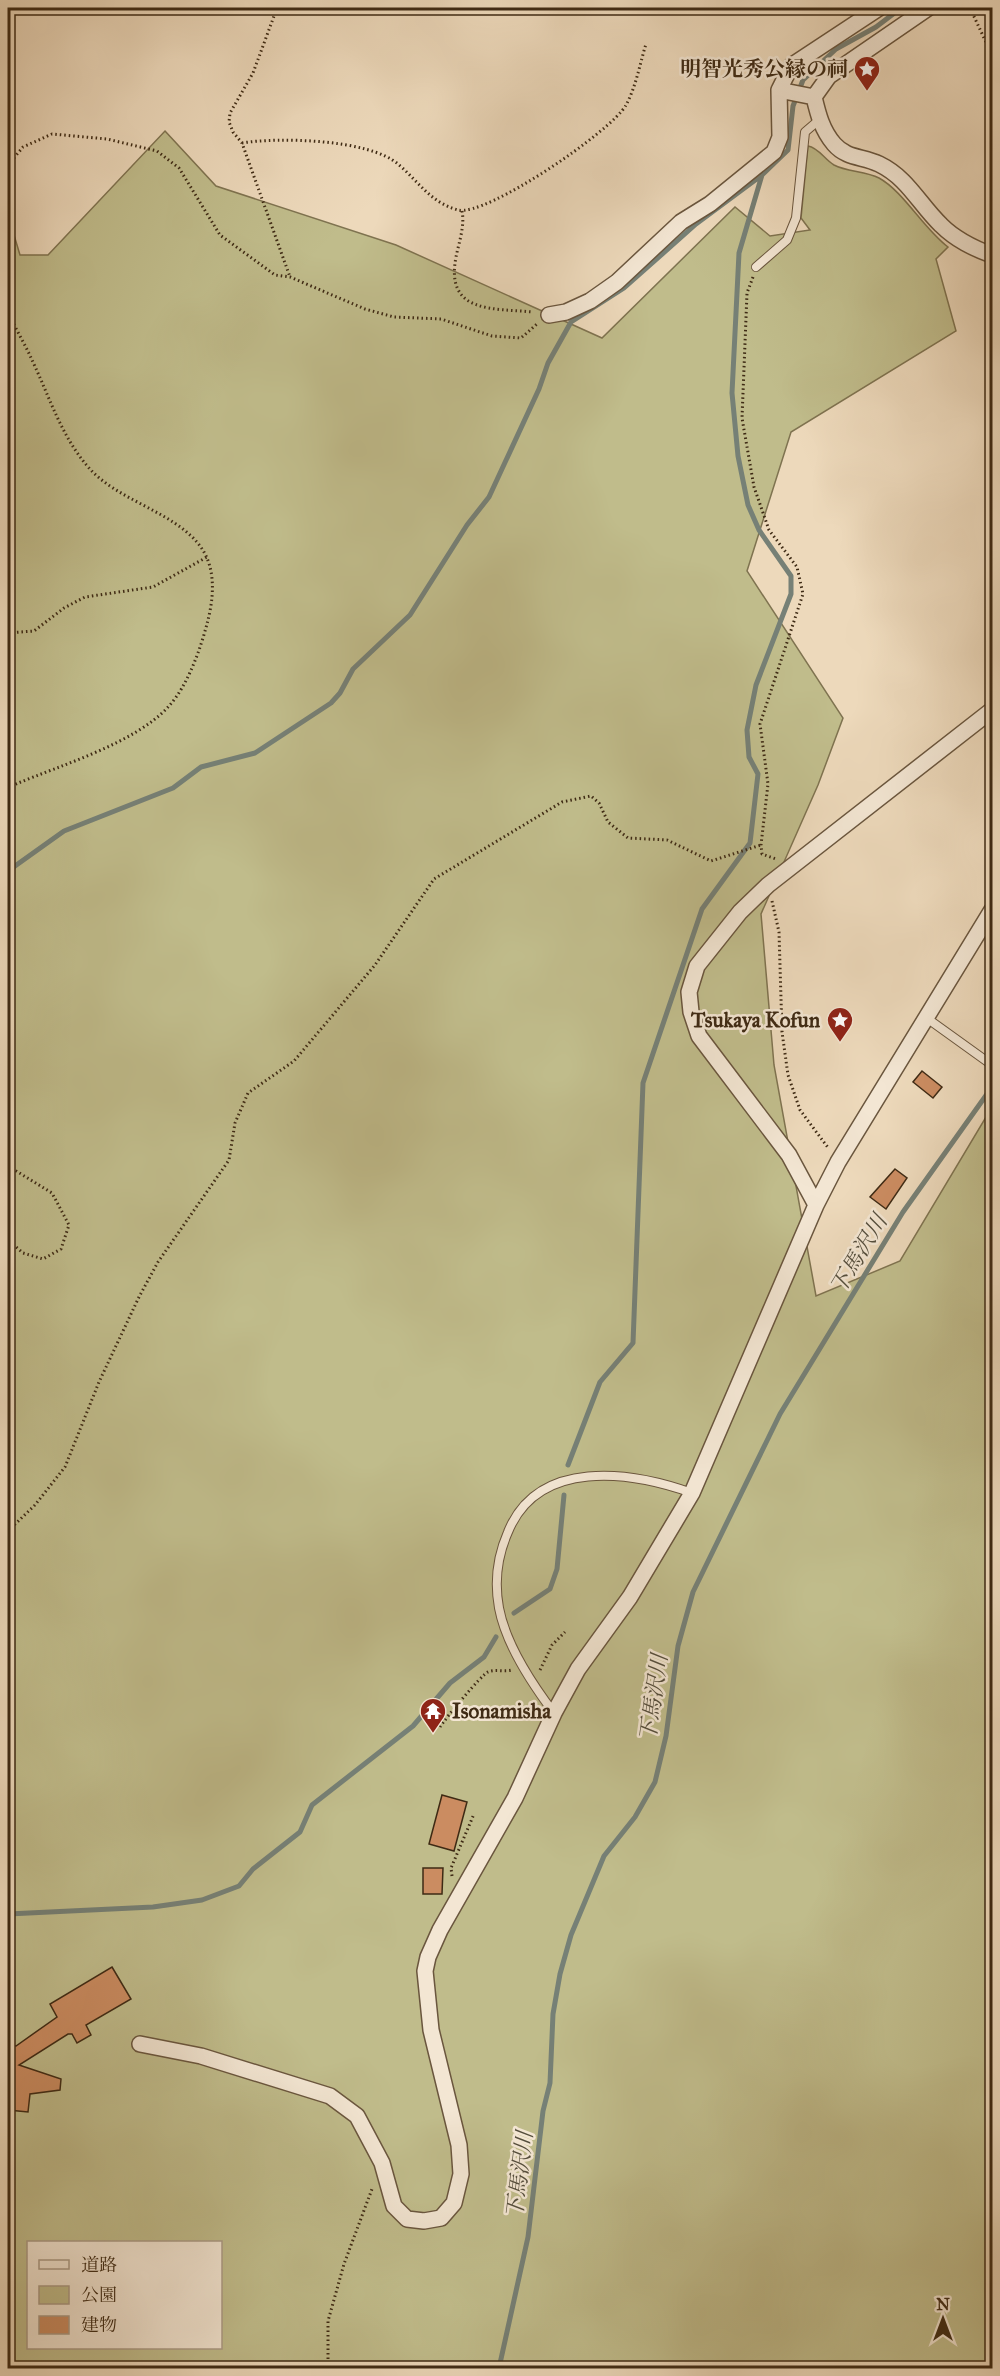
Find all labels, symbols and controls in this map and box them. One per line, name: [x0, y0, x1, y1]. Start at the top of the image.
place icon: 明智光秀公縁の祠: [852, 54, 882, 92]
place label: 明智光秀公縁の祠: [680, 56, 848, 82]
place icon: Tsukaya Kofun: [825, 1005, 855, 1043]
place label: Tsukaya Kofun: [690, 1007, 821, 1033]
water label: 下馬沢川: [824, 1208, 894, 1299]
water label: 下馬沢川: [634, 1651, 673, 1744]
temple icon: Isonamisha: [418, 1696, 448, 1734]
place label: Isonamisha: [452, 1698, 552, 1724]
water label: 下馬沢川: [501, 2128, 539, 2220]
legend: [27, 2241, 222, 2349]
text: 道路: [81, 2254, 117, 2276]
text: 公園: [81, 2284, 117, 2306]
north arrow: [913, 2289, 973, 2349]
text: N: [936, 2295, 950, 2314]
text: 建物: [81, 2314, 117, 2336]

